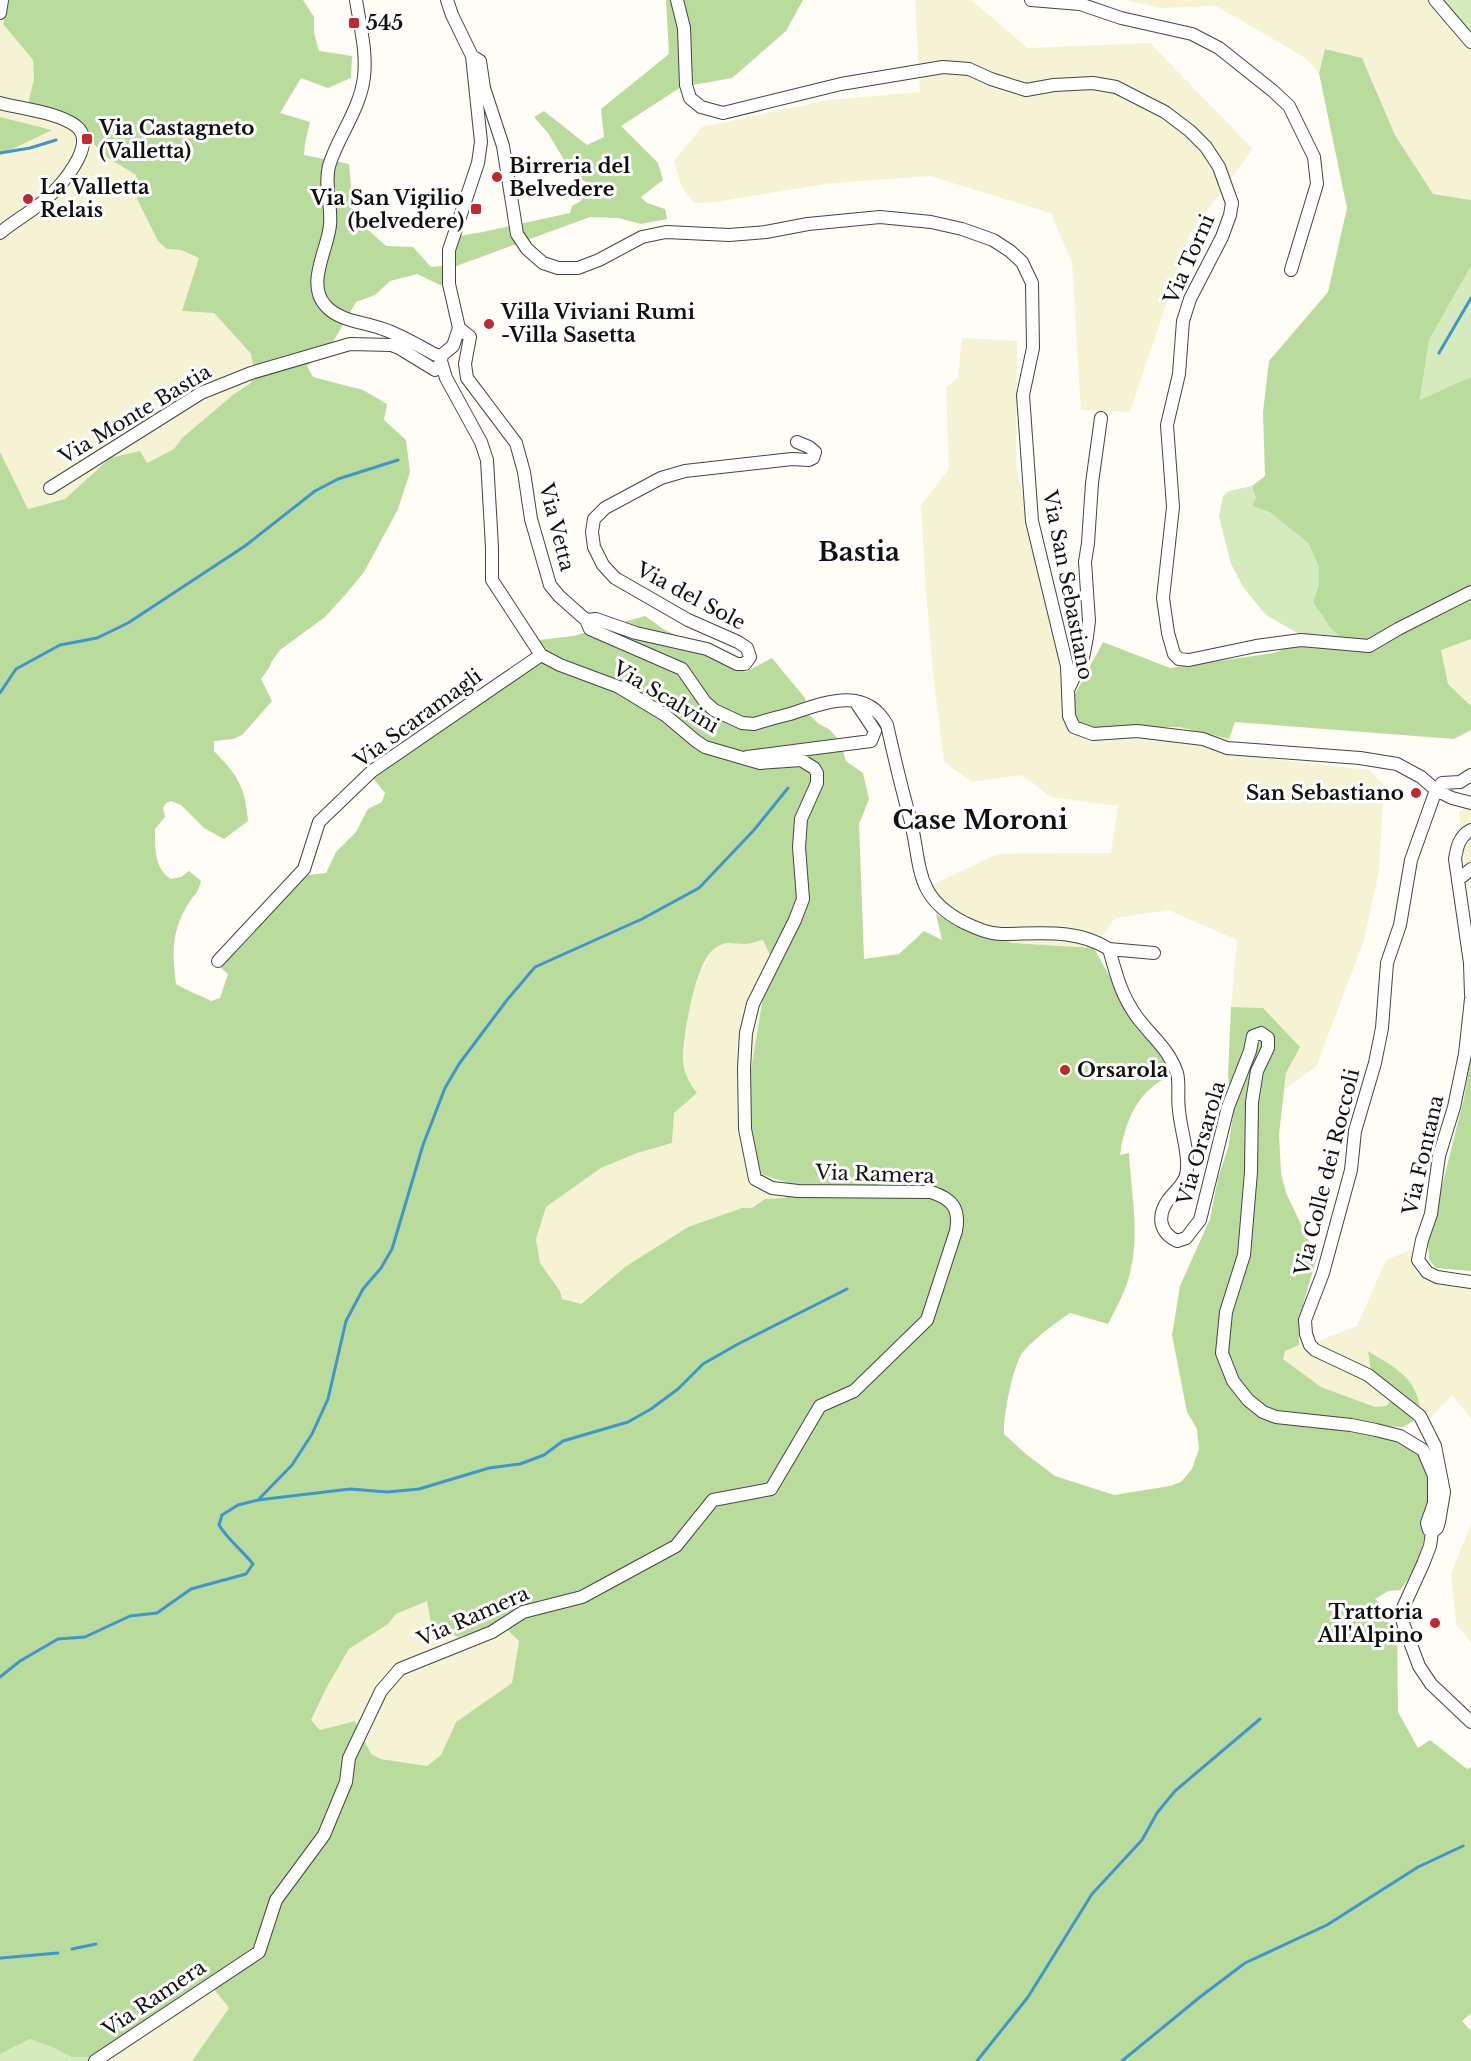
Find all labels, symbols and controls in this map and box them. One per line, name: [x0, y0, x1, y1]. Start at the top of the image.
place label: 545: [366, 11, 403, 35]
marker: 545: [347, 16, 361, 30]
place label: Via Castagneto (Valletta): [98, 116, 254, 163]
marker: Via Castagneto (Valletta): [80, 132, 94, 146]
place label: Birreria del Belvedere: [509, 154, 630, 201]
marker: Birreria del Belvedere: [490, 170, 504, 184]
place label: La Valletta Relais: [40, 175, 150, 222]
place label: Via San Vigilio (belvedere): [309, 186, 464, 233]
marker: La Valletta Relais: [21, 192, 35, 206]
marker: Via San Vigilio (belvedere): [469, 202, 483, 216]
street label: Via Torni: [1158, 210, 1219, 308]
place label: Villa Viviani Rumi -Villa Sasetta: [500, 300, 695, 347]
marker: Villa Viviani Rumi -Villa Sasetta: [482, 317, 496, 331]
street label: Via Monte Bastia: [54, 359, 216, 469]
street label: Via Vetta: [534, 480, 580, 574]
street label: Via San Sebastiano: [1038, 487, 1098, 682]
district label: Bastia: [818, 536, 900, 568]
street label: Via del Sole: [631, 557, 750, 635]
street label: Via Scalvini: [608, 655, 724, 738]
street label: Via Scaramagli: [349, 663, 487, 773]
place label: San Sebastiano: [1246, 781, 1404, 805]
marker: San Sebastiano: [1409, 786, 1423, 800]
district label: Case Moroni: [892, 804, 1068, 836]
place label: Orsarola: [1077, 1058, 1169, 1082]
marker: Orsarola: [1058, 1063, 1072, 1077]
street label: Via Colle dei Roccoli: [1289, 1066, 1364, 1279]
street label: Via Orsarola: [1172, 1078, 1230, 1209]
street label: Via Fontana: [1397, 1092, 1449, 1218]
street label: Via Ramera: [814, 1160, 936, 1188]
street label: Via Ramera: [413, 1580, 533, 1652]
place label: Trattoria All'Alpino: [1317, 1600, 1424, 1647]
marker: Trattoria All'Alpino: [1428, 1616, 1442, 1630]
street label: Via Ramera: [97, 1954, 211, 2042]

